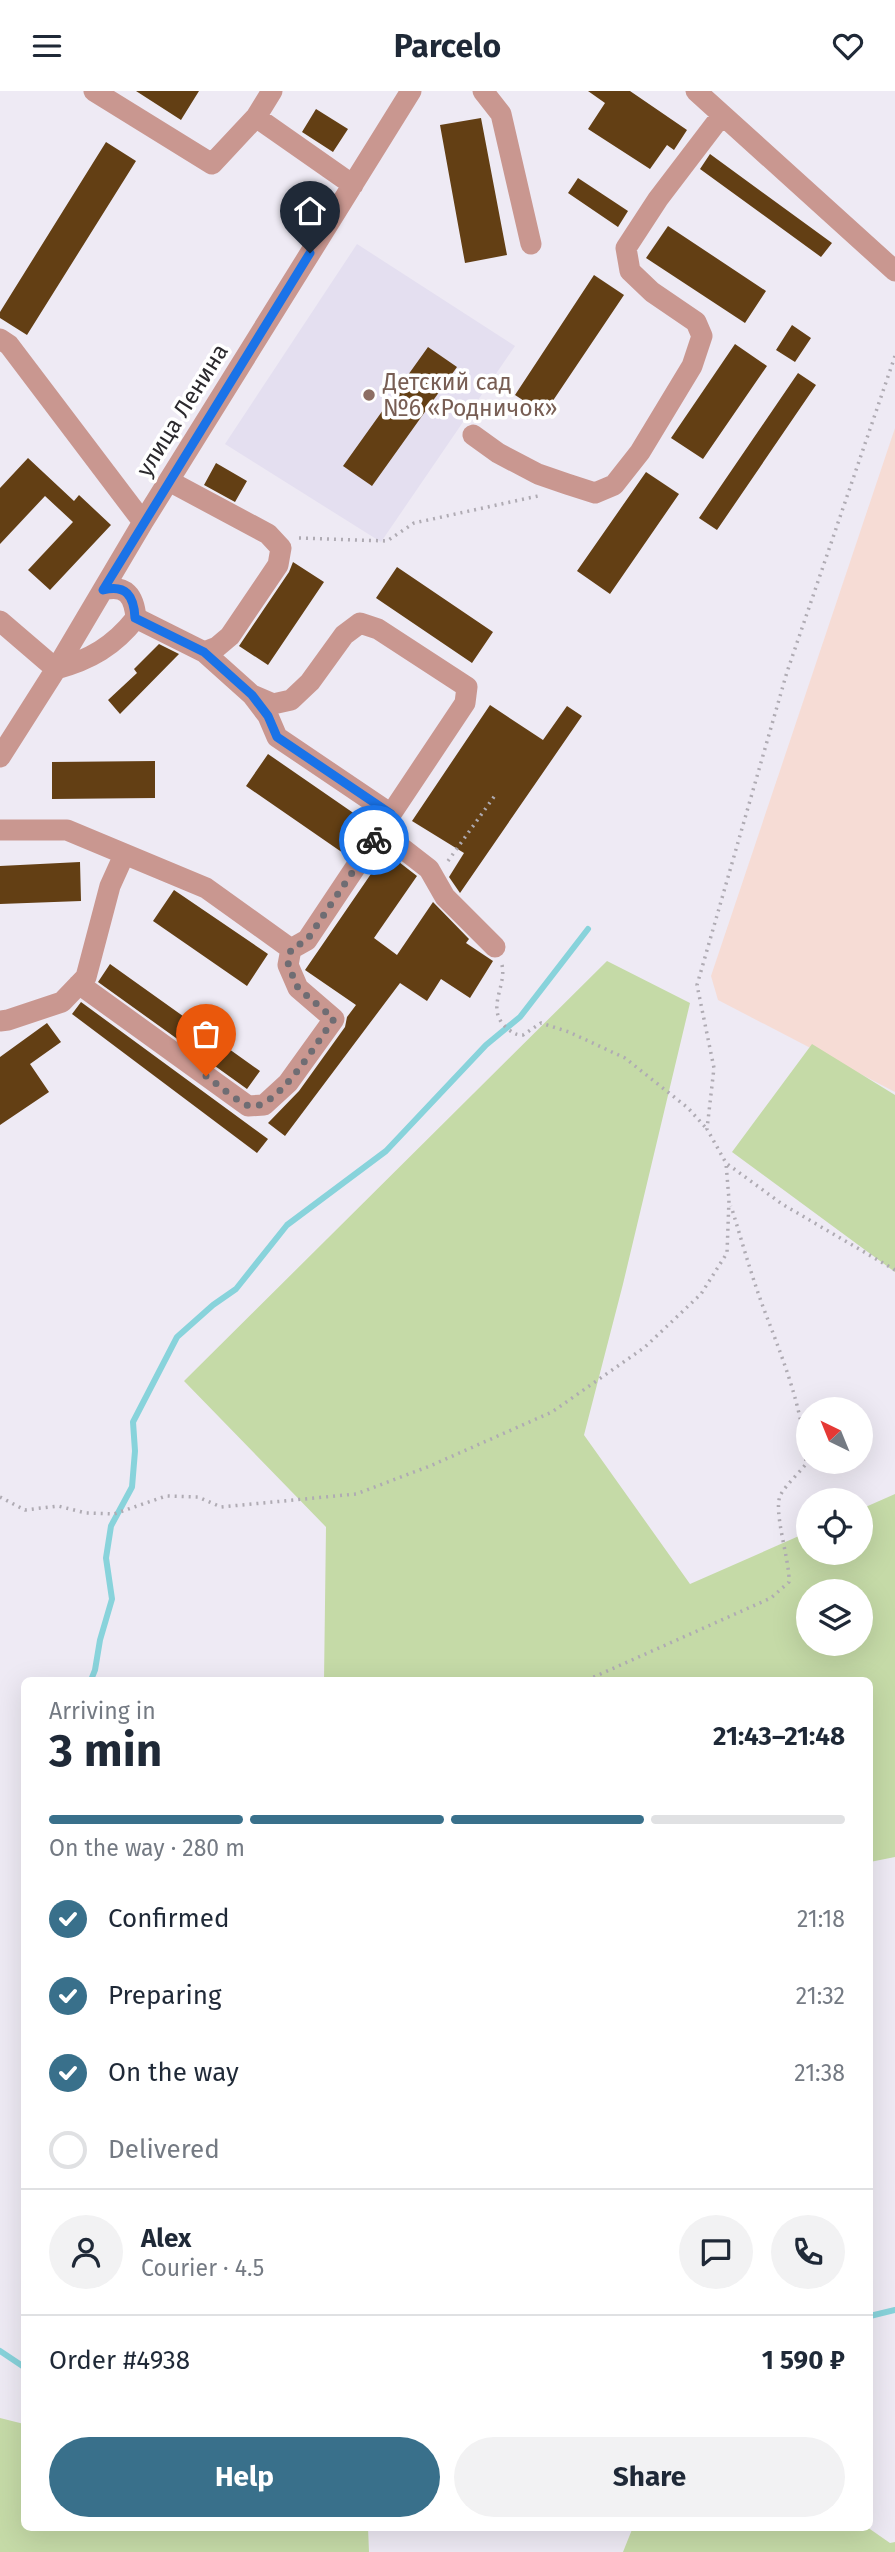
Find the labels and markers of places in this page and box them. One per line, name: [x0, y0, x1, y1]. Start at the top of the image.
pin: [280, 181, 340, 253]
place label: Детский сад №6 «Родничок»: [382, 368, 558, 422]
marker: Детский сад №6 «Родничок»: [361, 387, 377, 403]
pin: [176, 1004, 236, 1076]

